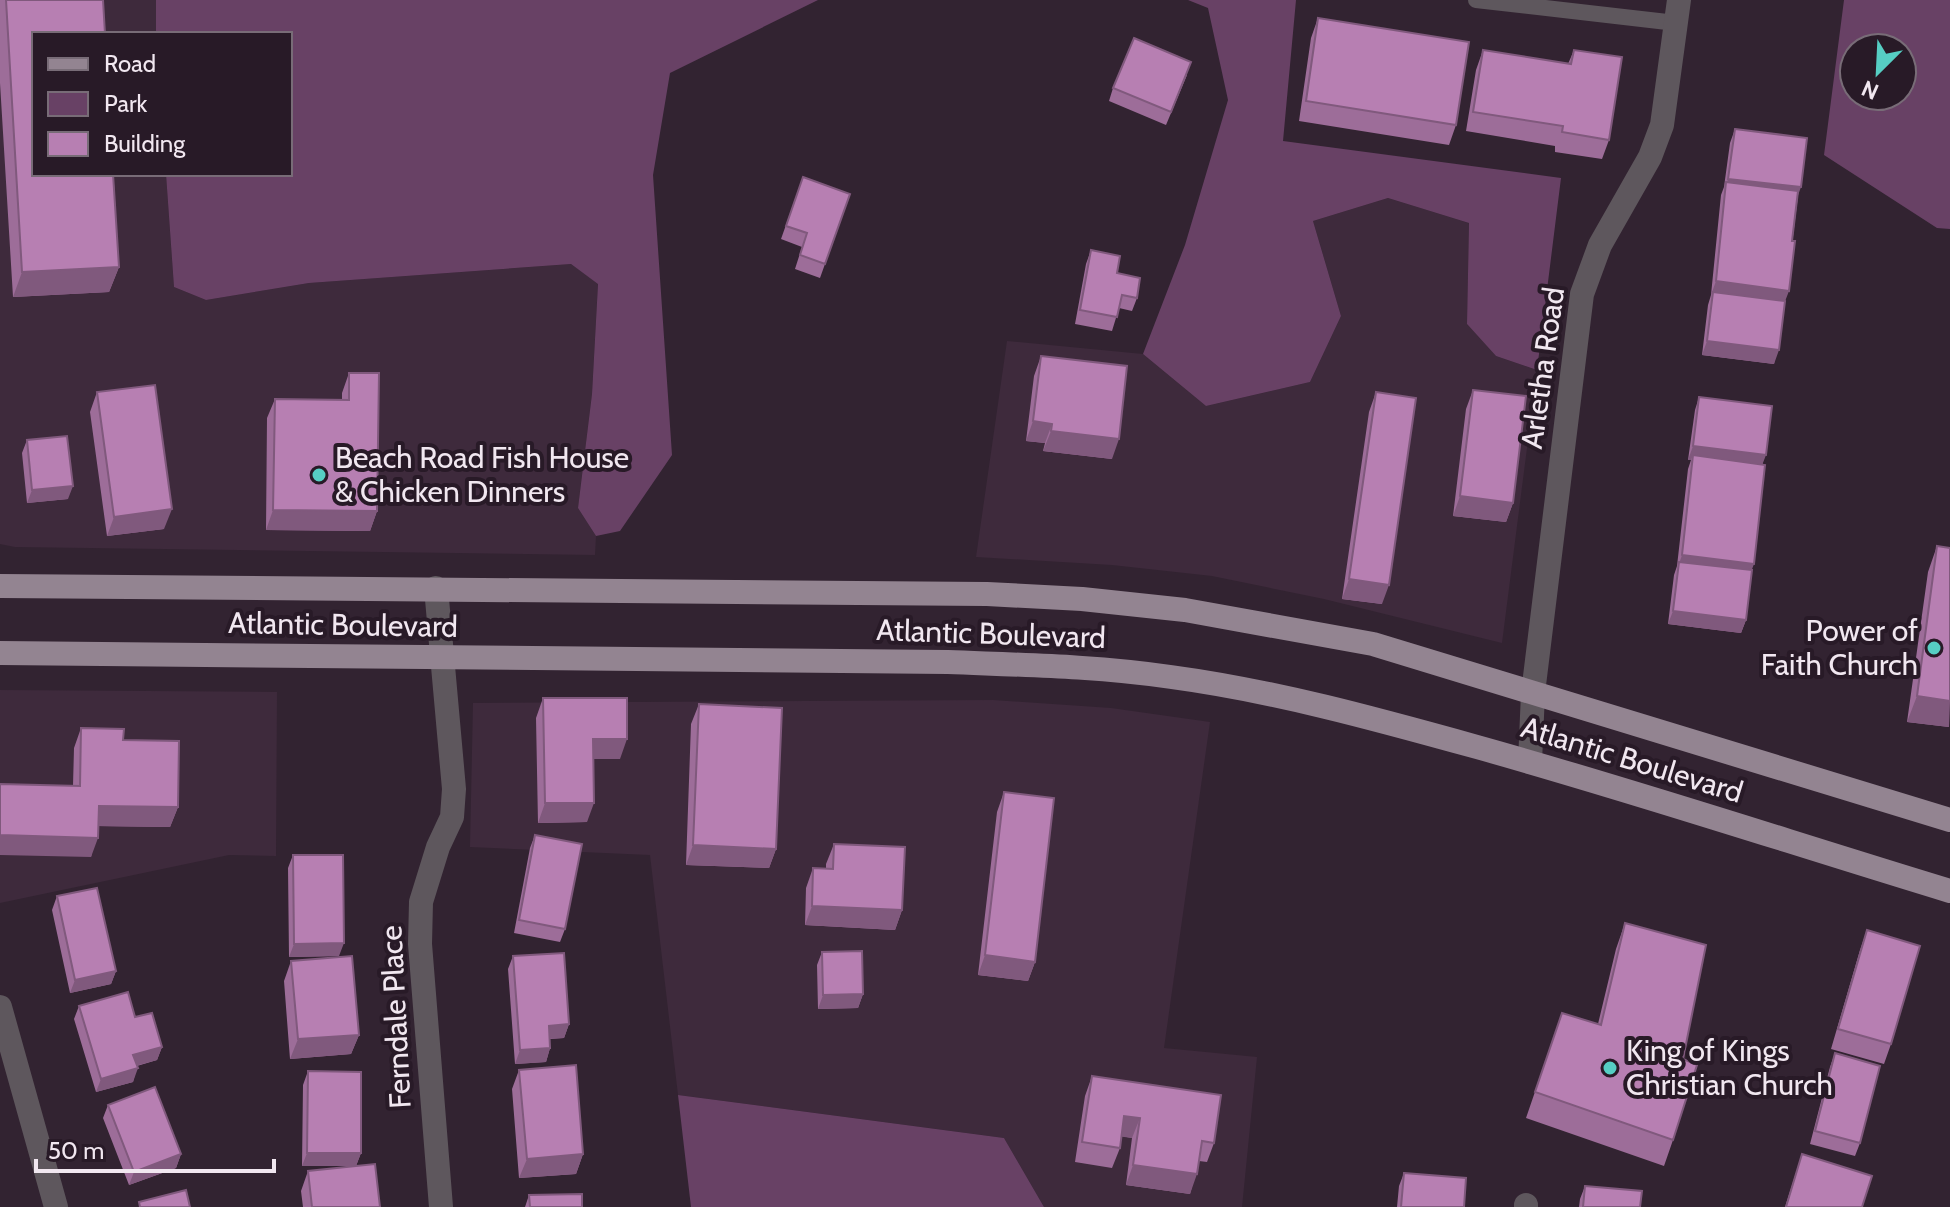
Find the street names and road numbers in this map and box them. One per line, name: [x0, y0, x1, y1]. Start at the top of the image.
street label: Arletha Road: [1513, 285, 1572, 451]
street label: Atlantic Boulevard: [228, 604, 458, 645]
street label: Atlantic Boulevard: [876, 611, 1106, 656]
street label: Atlantic Boulevard: [1517, 708, 1747, 811]
street label: Ferndale Place: [372, 925, 419, 1110]

